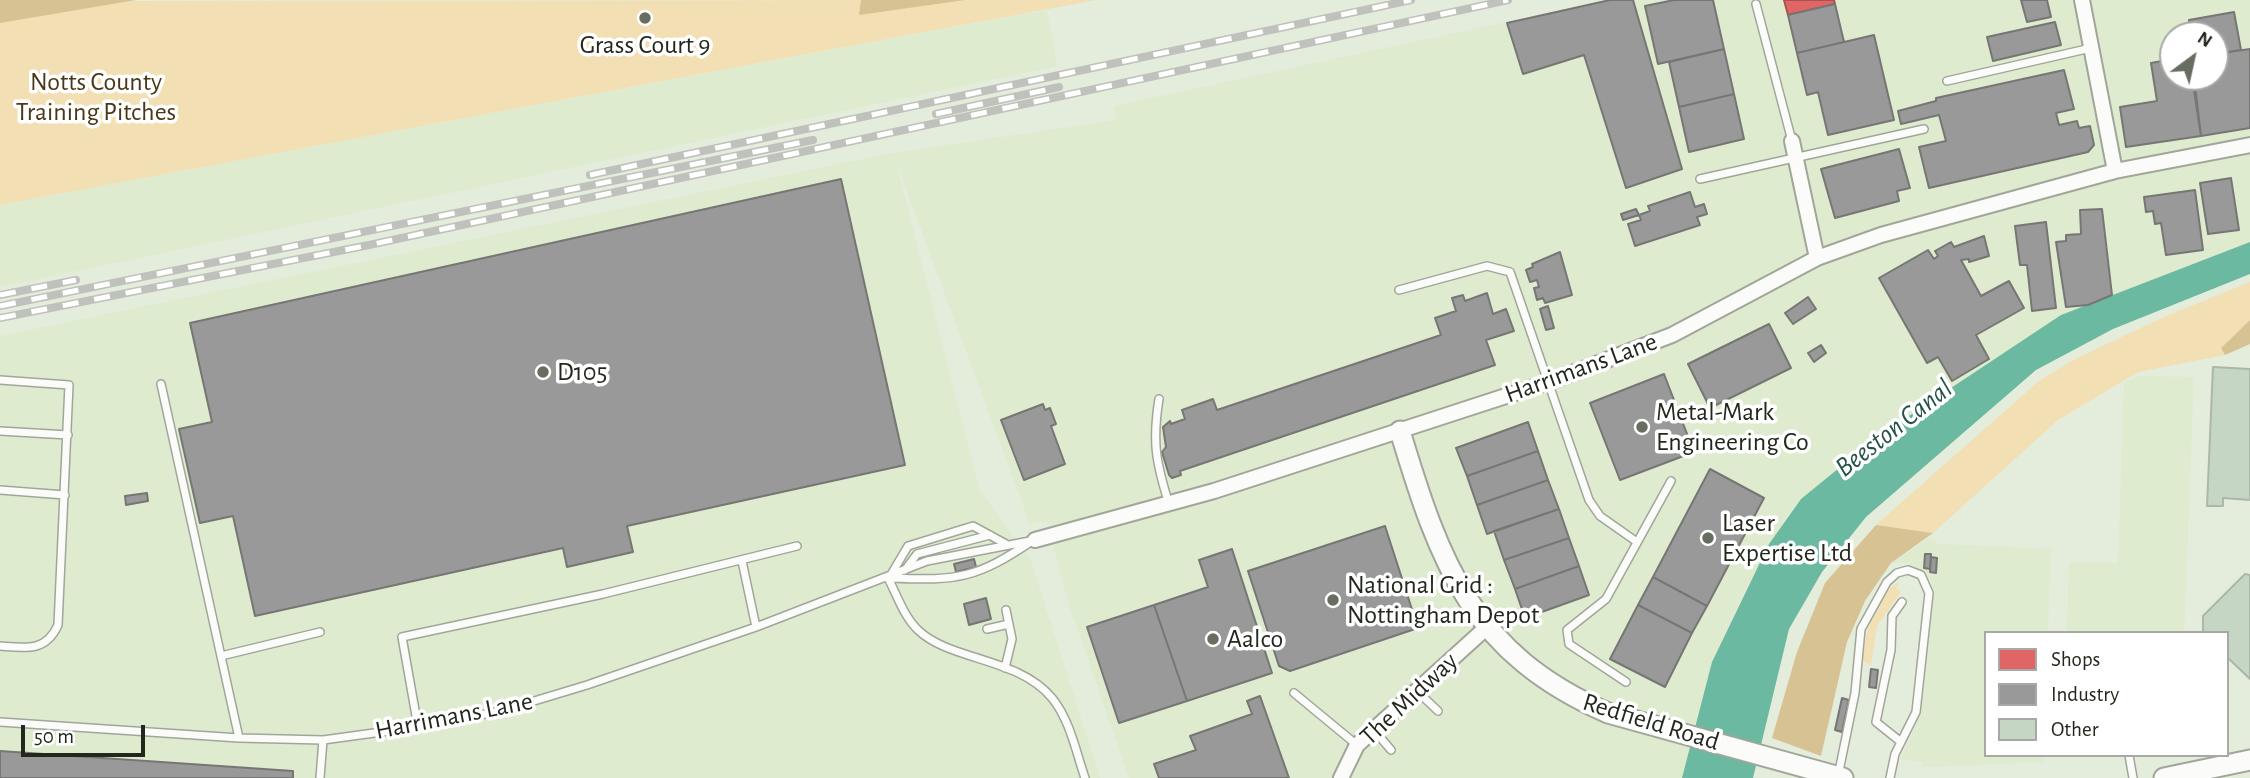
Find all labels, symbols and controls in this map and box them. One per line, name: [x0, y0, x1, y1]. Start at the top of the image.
marker: Grass Court 9: [637, 10, 653, 26]
north arrow: [2159, 21, 2229, 91]
text: N: [2194, 28, 2215, 51]
place label: Grass Court 9: [580, 29, 710, 61]
park label: Notts County Training Pitches: [16, 66, 176, 128]
street label: Harrimans Lane: [1501, 326, 1661, 410]
place label: D105: [557, 356, 607, 388]
marker: D105: [535, 364, 551, 380]
water label: Beeston Canal: [1829, 372, 1959, 484]
place label: Metal-Mark Engineering Co: [1656, 396, 1809, 458]
marker: Metal-Mark Engineering Co: [1634, 419, 1650, 435]
place label: Laser Expertise Ltd: [1722, 507, 1852, 568]
marker: Laser Expertise Ltd: [1700, 530, 1716, 546]
place label: National Grid : Nottingham Depot: [1347, 569, 1539, 630]
marker: National Grid : Nottingham Depot: [1325, 592, 1341, 608]
place label: Aalco: [1227, 623, 1283, 655]
marker: Aalco: [1205, 631, 1221, 647]
legend: [1984, 631, 2229, 757]
street label: The Midway: [1354, 646, 1464, 752]
text: Shops: [2051, 649, 2100, 670]
text: Industry: [2051, 684, 2119, 705]
street label: Harrimans Lane: [373, 685, 535, 747]
street label: Redfield Road: [1579, 686, 1723, 758]
scale bar: [24, 712, 149, 756]
text: Other: [2051, 719, 2098, 740]
text: 50 m: [34, 726, 74, 747]

